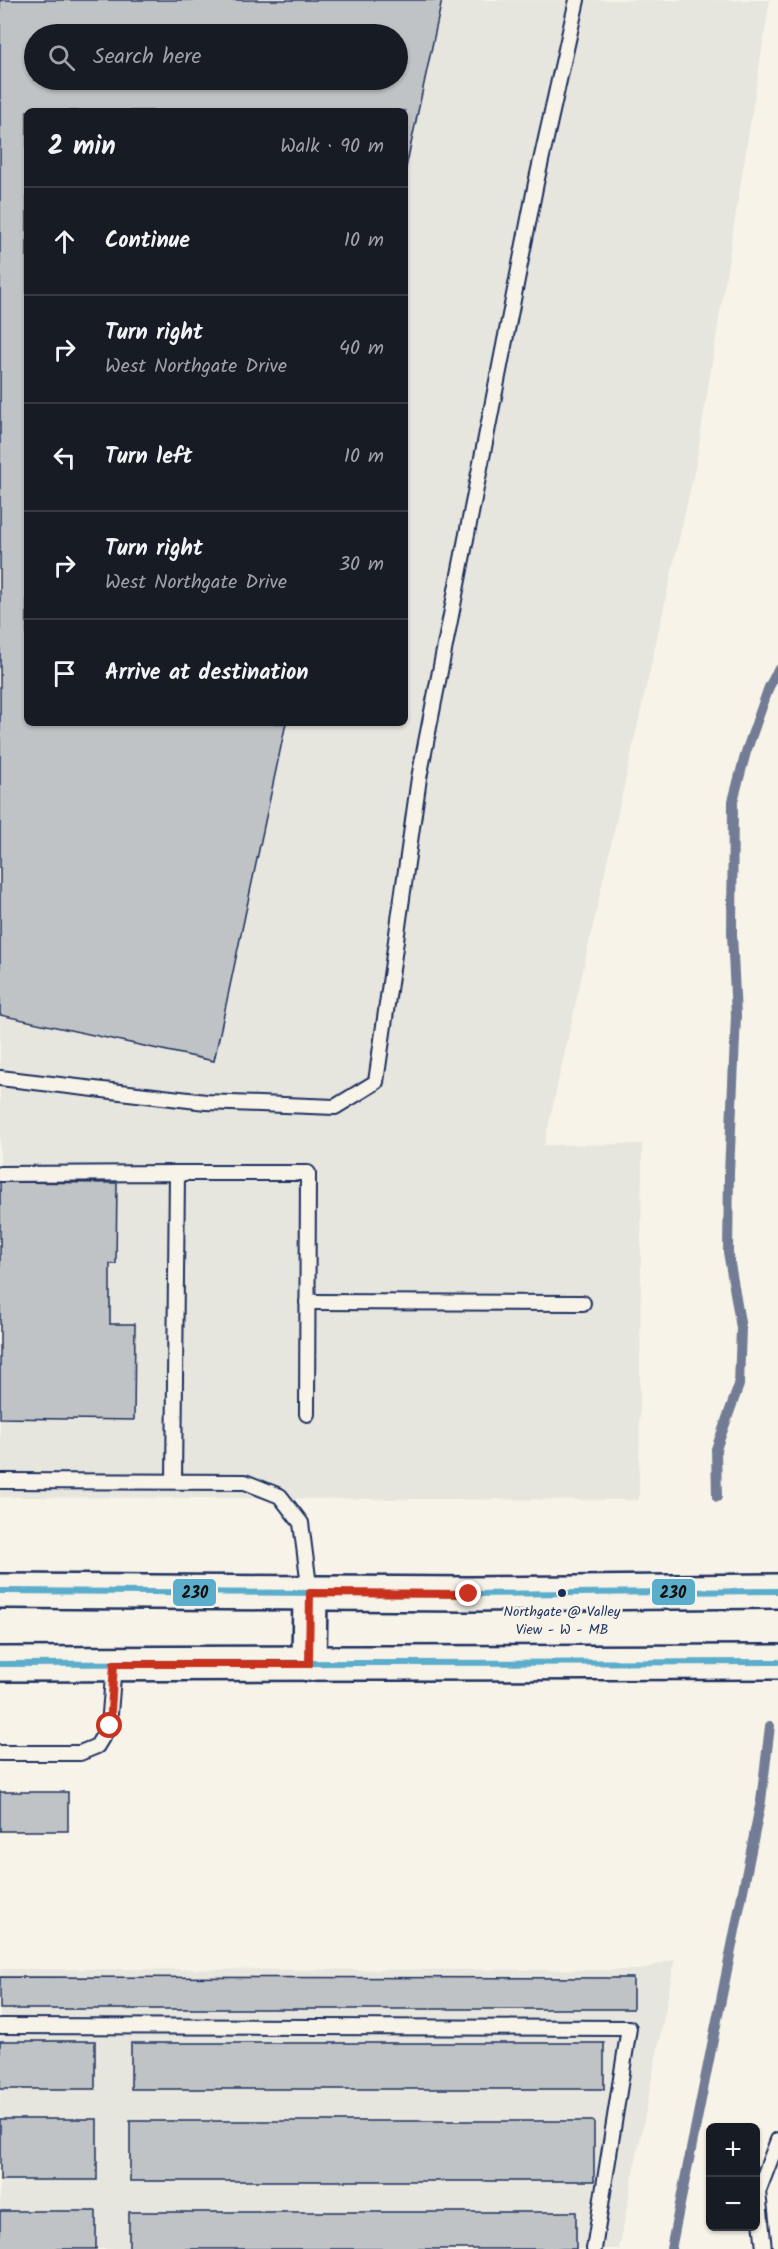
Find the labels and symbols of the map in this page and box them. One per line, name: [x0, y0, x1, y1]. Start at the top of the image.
line badge: 230: [172, 1578, 217, 1607]
line badge: 230: [651, 1578, 696, 1606]
route end: [455, 1580, 481, 1606]
text: 230: [182, 1581, 209, 1606]
text: 230: [660, 1581, 687, 1606]
marker: Northgate @ Valley View - W - MB: [556, 1587, 568, 1599]
place label: Northgate @ Valley View - W - MB: [504, 1601, 621, 1641]
route start: [96, 1712, 122, 1738]

